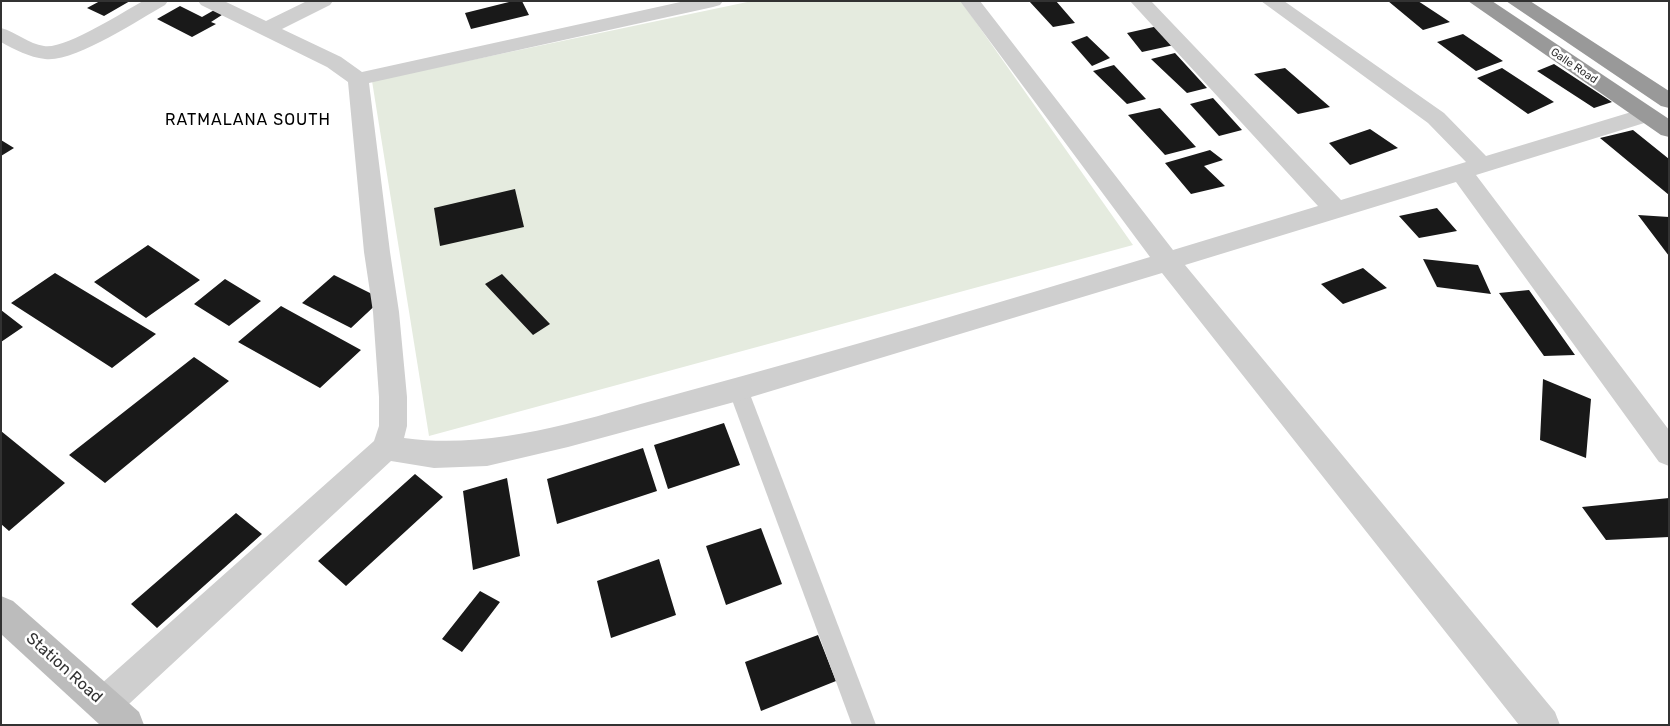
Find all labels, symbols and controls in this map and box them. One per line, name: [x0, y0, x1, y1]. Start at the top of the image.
street label: Galle Road: [1548, 45, 1600, 87]
district label: RATMALANA SOUTH: [163, 110, 333, 130]
street label: Station Road: [22, 629, 106, 707]

